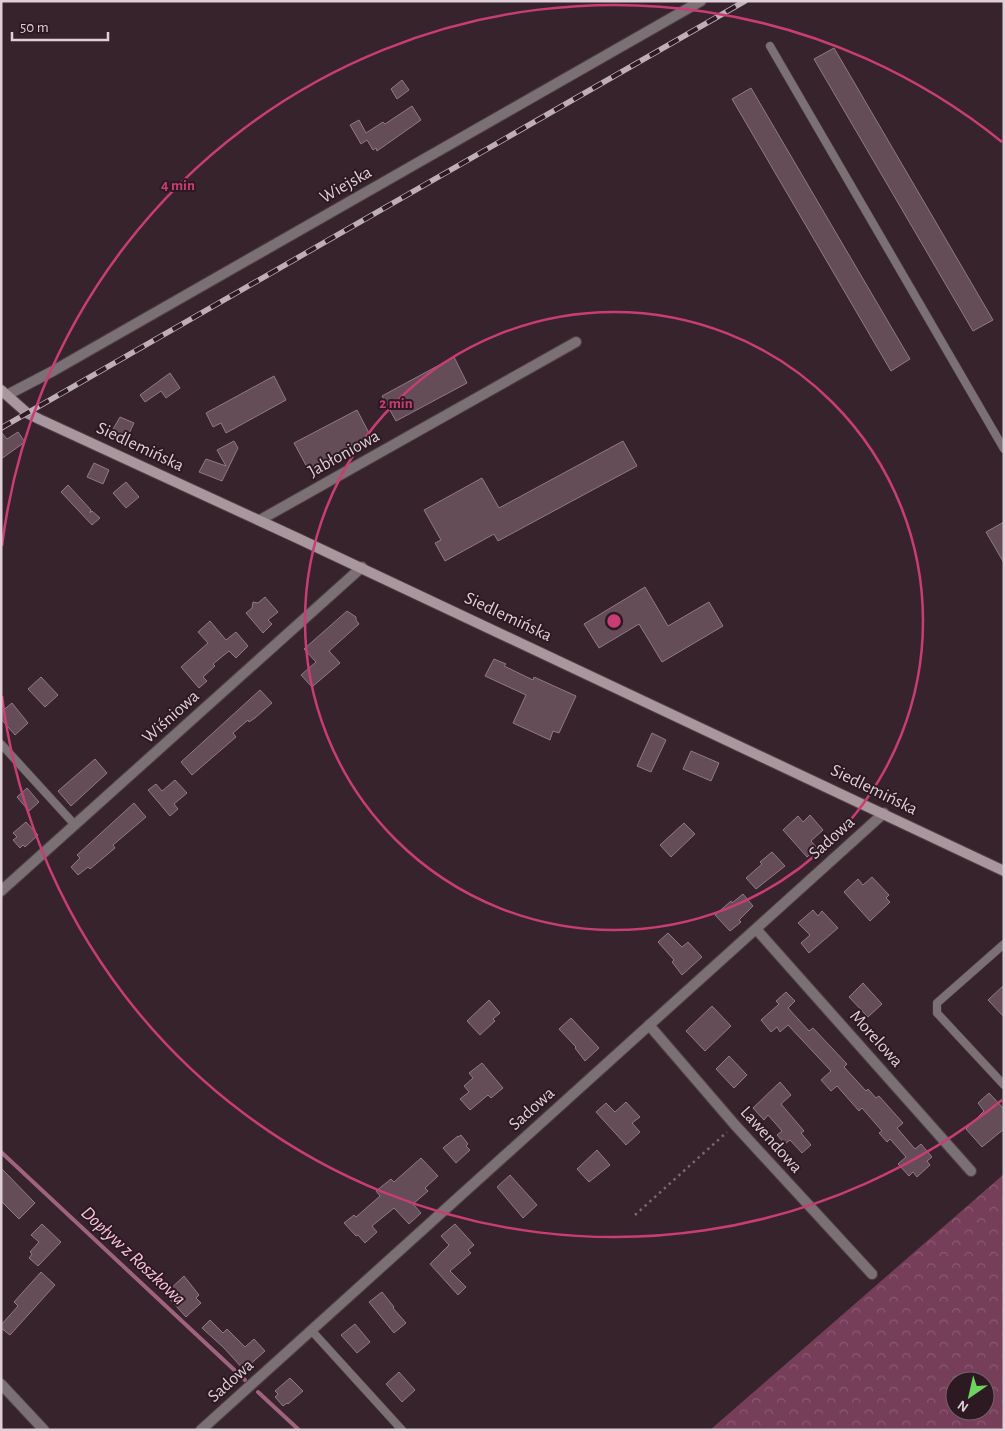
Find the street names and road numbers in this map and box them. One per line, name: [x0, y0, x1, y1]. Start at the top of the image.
street label: Wiejska: [317, 163, 375, 207]
street label: Siedlemińska: [94, 419, 186, 475]
street label: Jabłoniowa: [305, 427, 383, 481]
street label: Siedlemińska: [462, 589, 554, 645]
street label: Wiśniowa: [139, 687, 203, 747]
street label: Siedlemińska: [828, 761, 920, 819]
street label: Sadowa: [806, 813, 858, 863]
street label: Morelowa: [846, 1007, 906, 1071]
street label: Sadowa: [506, 1084, 558, 1134]
street label: Lawendowa: [737, 1103, 805, 1177]
street label: Sadowa: [205, 1356, 257, 1406]

